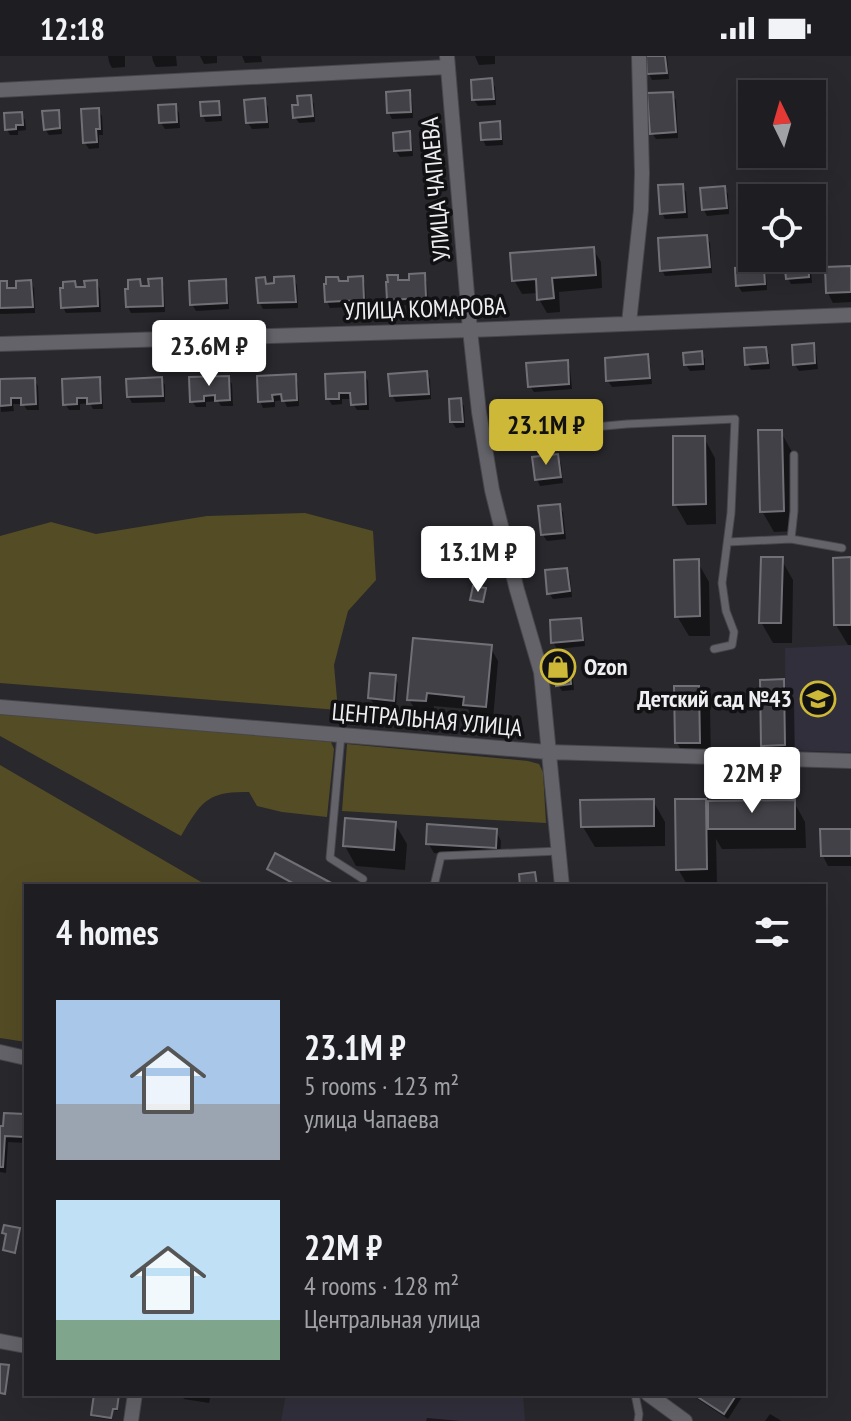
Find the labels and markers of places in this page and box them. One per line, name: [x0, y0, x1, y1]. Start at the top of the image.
pin: 23.6M ₽: [135, 320, 283, 388]
pin: 23.1M ₽: [472, 399, 620, 467]
pin: 13.1M ₽: [404, 526, 552, 594]
shop icon: Ozon: [539, 648, 577, 686]
place label: Ozon: [584, 651, 627, 682]
school or university icon: Детский сад №43: [799, 680, 837, 718]
place label: Детский сад №43: [637, 683, 792, 714]
pin: 22M ₽: [696, 747, 808, 815]

